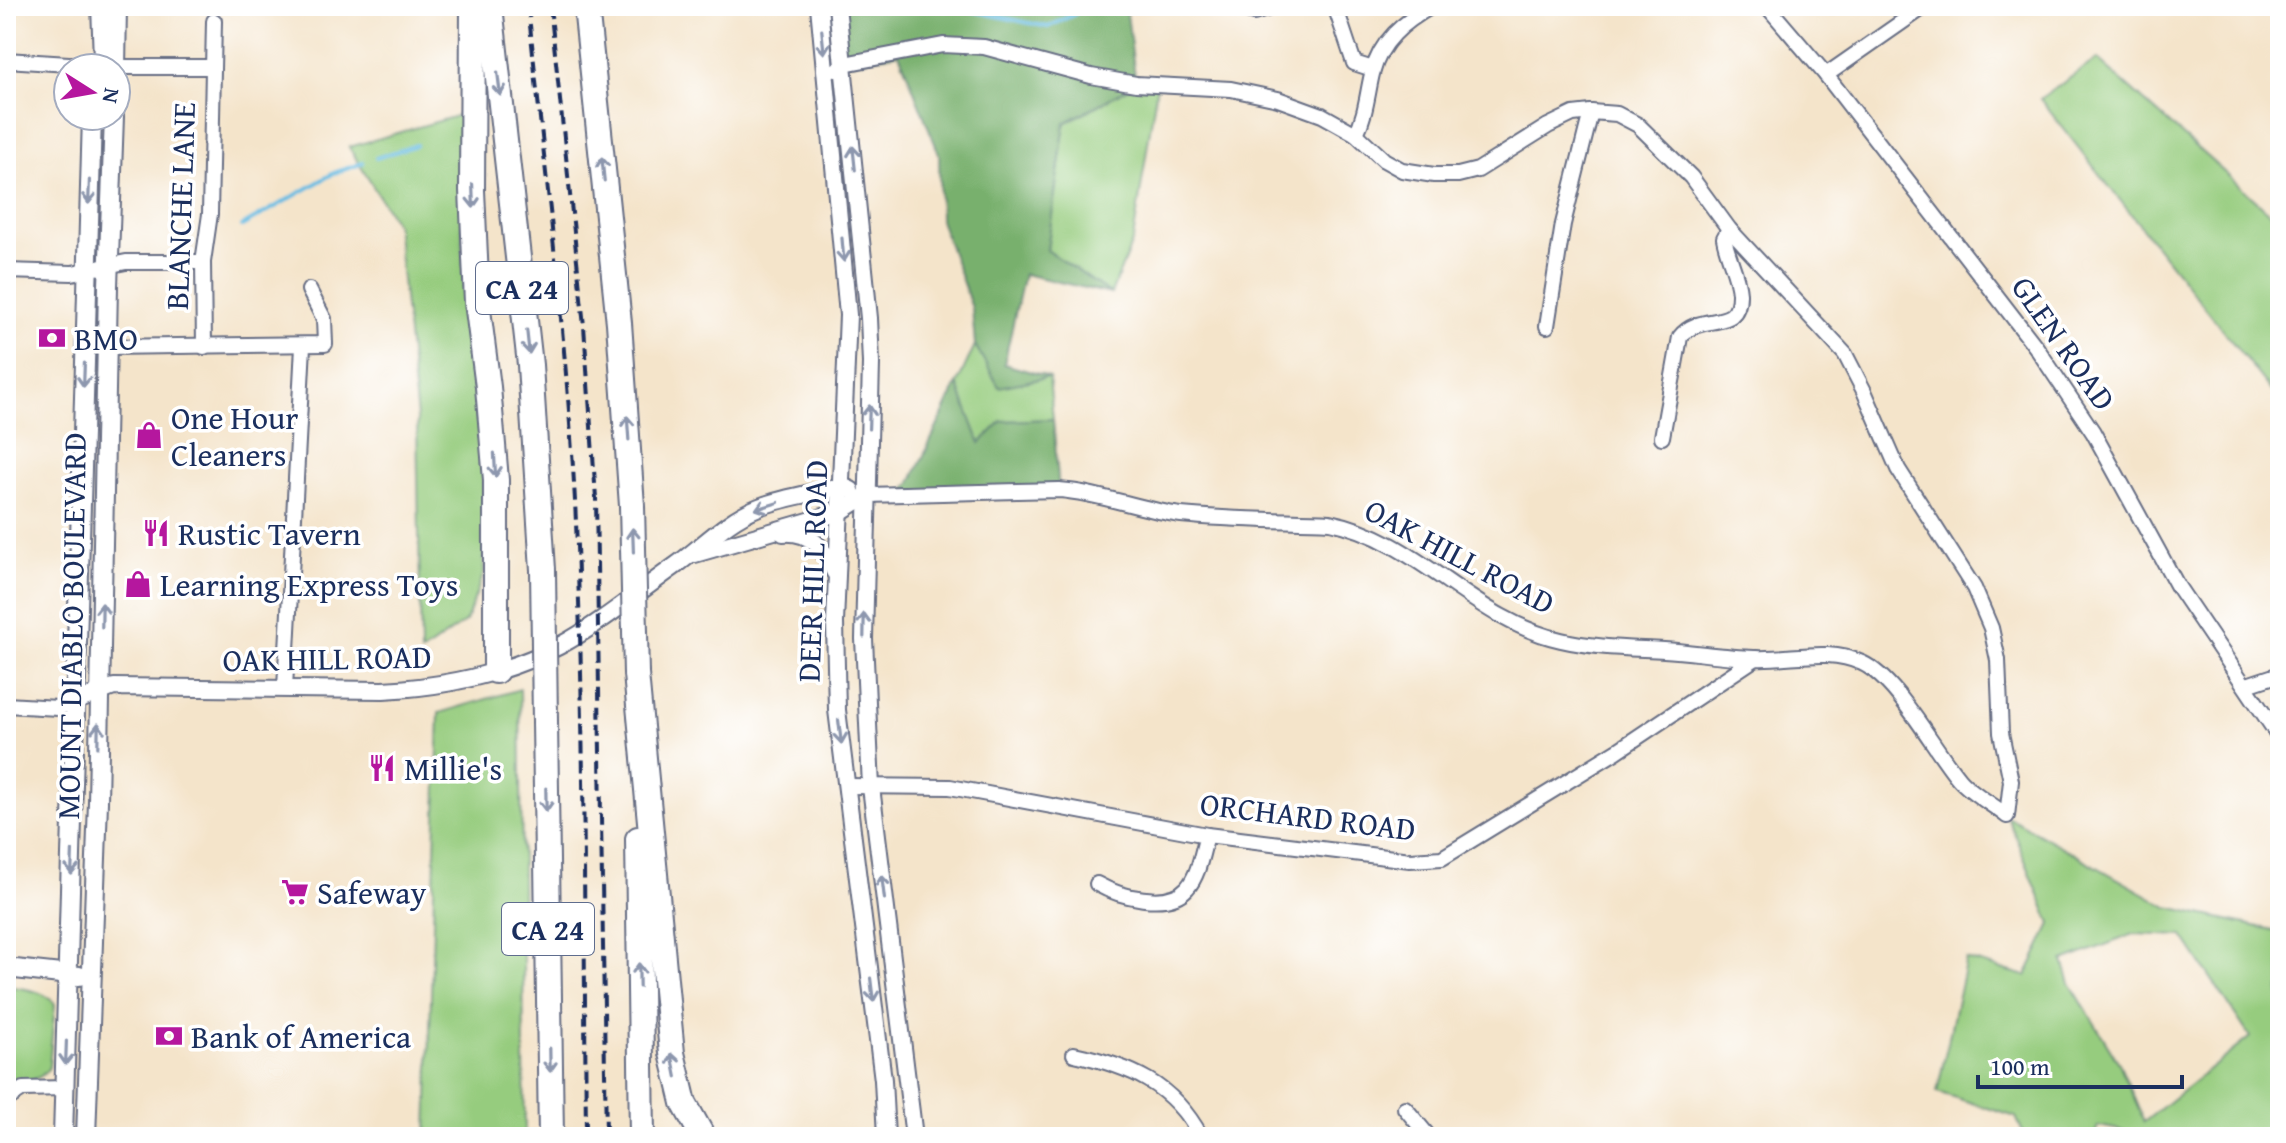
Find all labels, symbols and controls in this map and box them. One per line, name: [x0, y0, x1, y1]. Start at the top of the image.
one-way arrow: [815, 28, 830, 55]
north arrow: [52, 52, 132, 132]
one-way arrow: [491, 70, 506, 96]
text: N: [94, 86, 129, 106]
street label: BLANCHE LANE: [153, 101, 207, 311]
one-way arrow: [847, 145, 862, 172]
one-way arrow: [596, 156, 611, 183]
one-way arrow: [82, 178, 97, 205]
one-way arrow: [465, 182, 480, 209]
one-way arrow: [836, 236, 851, 263]
road number: CA 24: [476, 262, 568, 314]
street label: GLEN ROAD: [2000, 266, 2128, 420]
place label: BMO: [74, 315, 138, 362]
bank icon: BMO: [37, 323, 67, 353]
one-way arrow: [520, 328, 535, 355]
one-way arrow: [76, 361, 92, 388]
place label: One Hour Cleaners: [171, 394, 299, 478]
one-way arrow: [862, 404, 877, 431]
one-way arrow: [620, 415, 635, 442]
shop icon: One Hour Cleaners: [134, 420, 164, 450]
street label: MOUNT DIABLO BOULEVARD: [44, 432, 98, 820]
one-way arrow: [488, 451, 503, 478]
street label: DEER HILL ROAD: [785, 459, 839, 683]
street label: OAK HILL ROAD: [1357, 486, 1563, 626]
one-way arrow: [754, 499, 780, 514]
place label: Rustic Tavern: [178, 510, 361, 557]
restaurant icon: Rustic Tavern: [141, 518, 171, 548]
one-way arrow: [626, 527, 641, 554]
place label: Learning Express Toys: [160, 561, 458, 608]
shop icon: Learning Express Toys: [123, 569, 153, 599]
one-way arrow: [94, 602, 109, 629]
one-way arrow: [856, 612, 872, 639]
street label: OAK HILL ROAD: [222, 633, 432, 683]
one-way arrow: [833, 719, 848, 744]
one-way arrow: [90, 722, 106, 749]
place label: Millie's: [404, 745, 502, 792]
restaurant icon: Millie's: [367, 753, 397, 783]
street label: ORCHARD ROAD: [1198, 779, 1418, 853]
one-way arrow: [538, 786, 554, 813]
one-way arrow: [64, 849, 80, 876]
place label: Safeway: [317, 869, 426, 916]
one-way arrow: [876, 874, 891, 900]
supermarket icon: Safeway: [280, 877, 310, 907]
road number: CA 24: [502, 903, 594, 955]
one-way arrow: [632, 962, 647, 989]
one-way arrow: [864, 976, 879, 1003]
place label: Bank of America: [191, 1013, 411, 1060]
bank icon: Bank of America: [154, 1021, 184, 1051]
one-way arrow: [58, 1039, 73, 1066]
scale bar: [1978, 1039, 2182, 1089]
one-way arrow: [542, 1046, 557, 1073]
text: 100 m: [1990, 1049, 2050, 1084]
one-way arrow: [666, 1053, 681, 1079]

